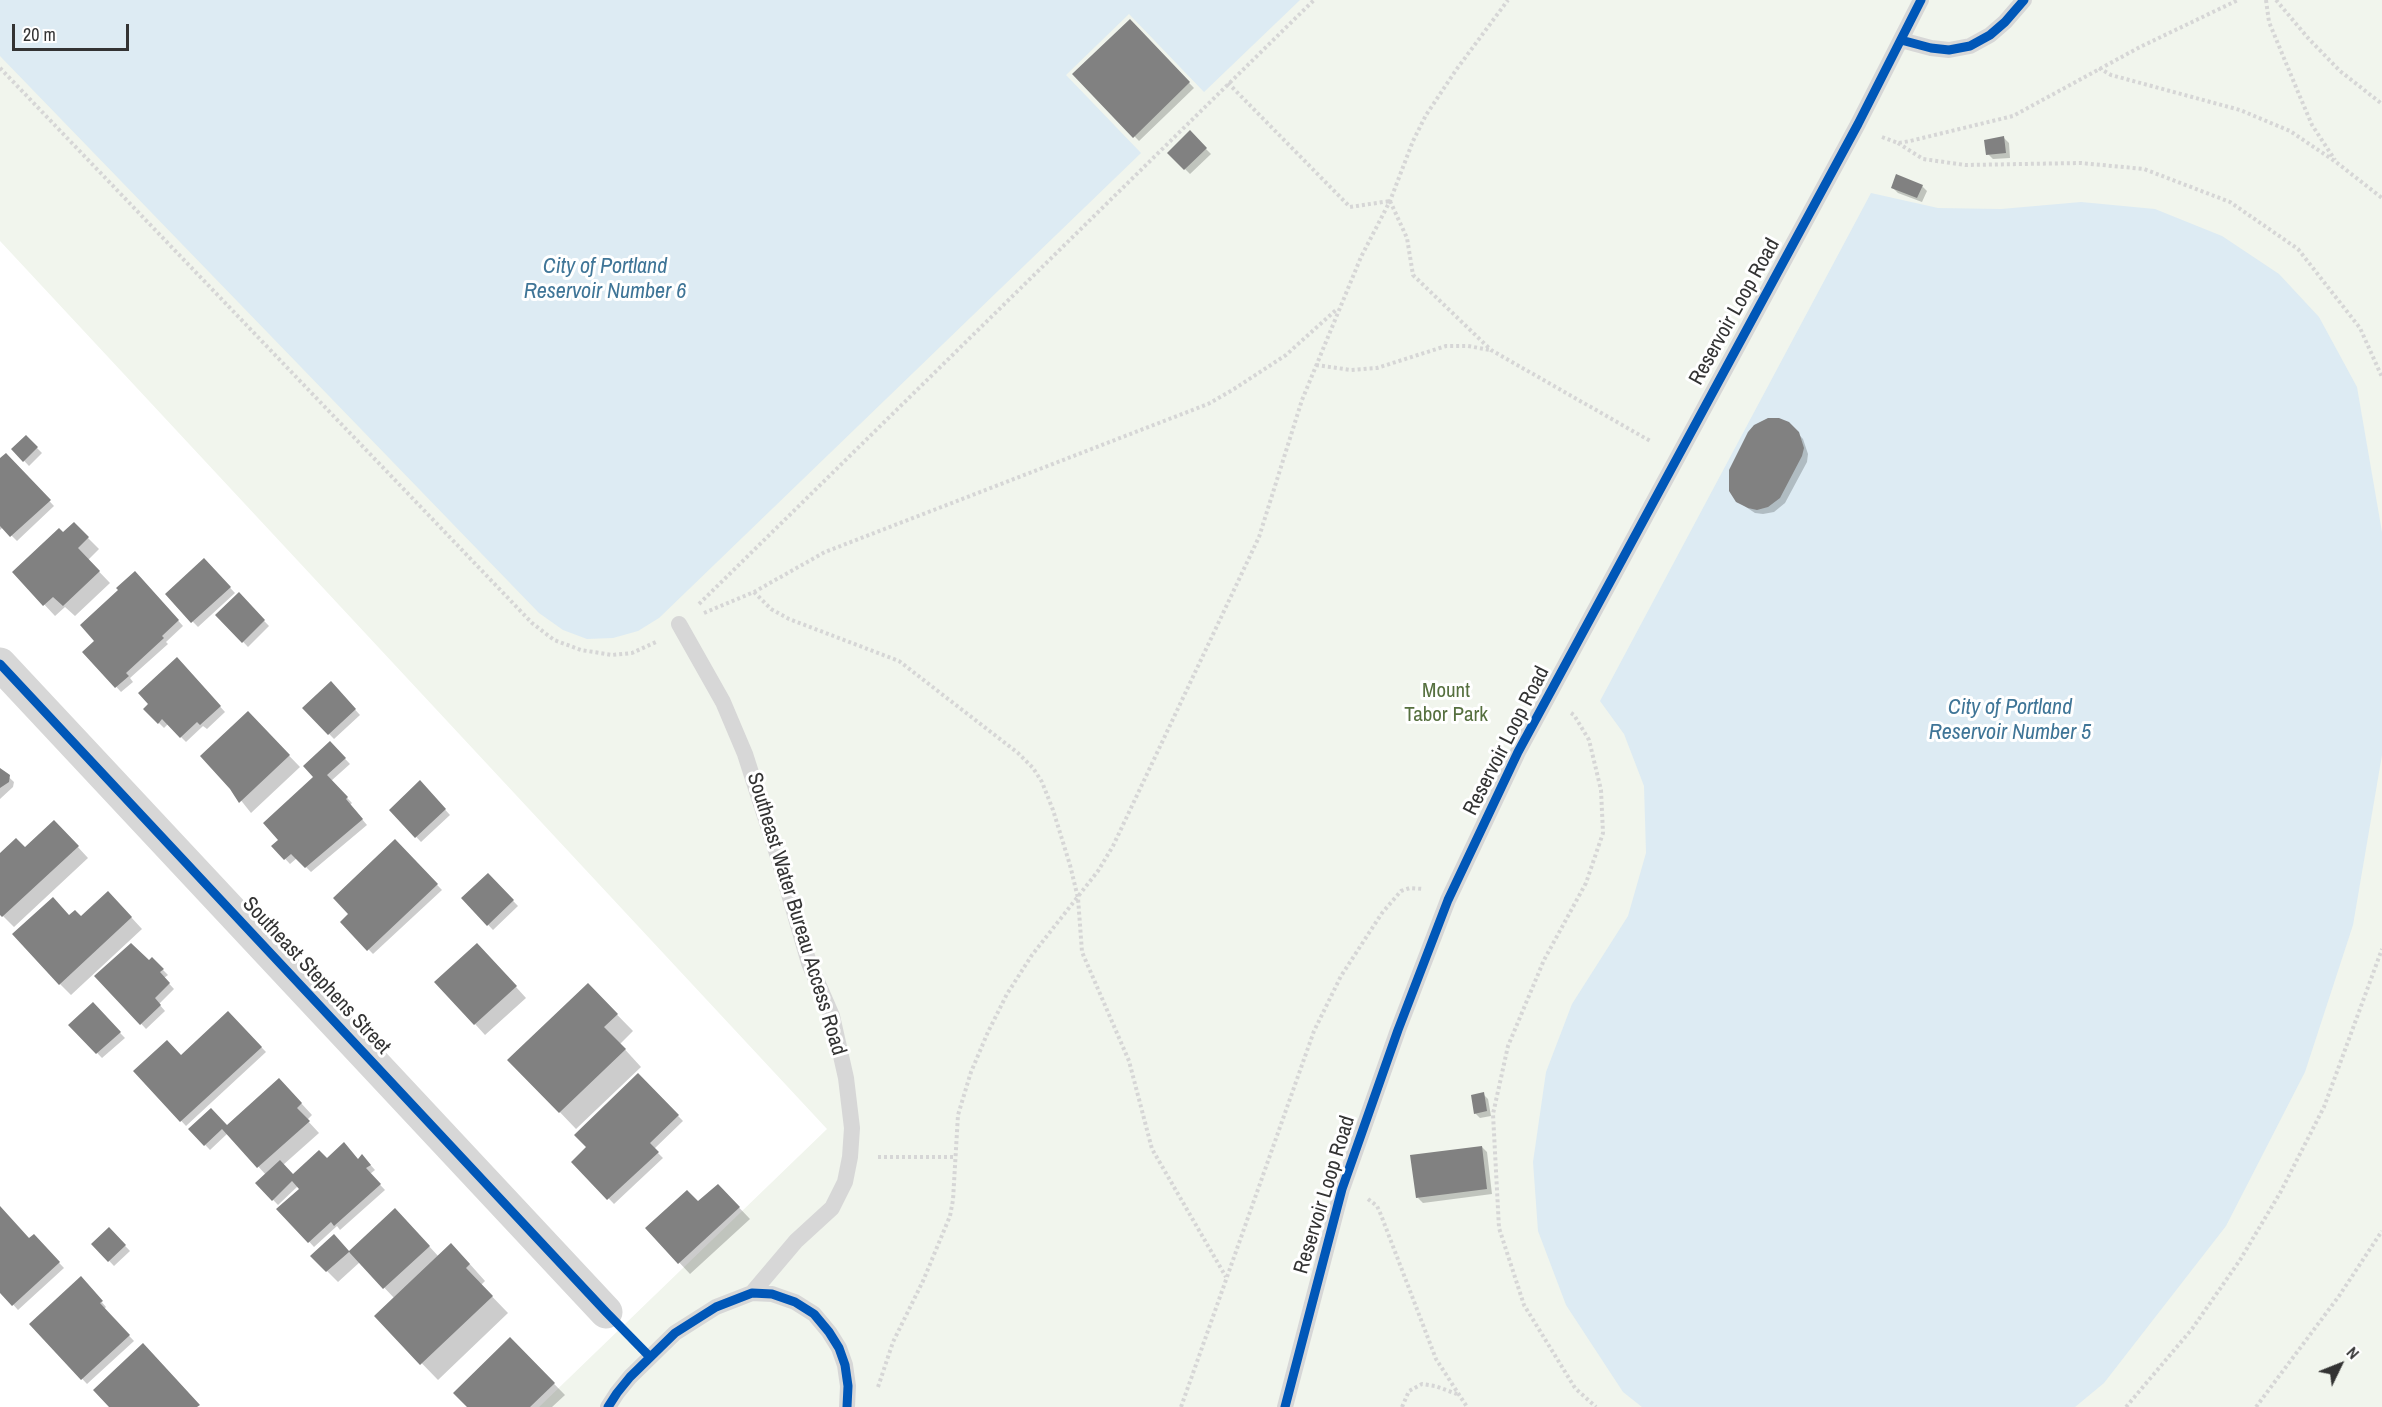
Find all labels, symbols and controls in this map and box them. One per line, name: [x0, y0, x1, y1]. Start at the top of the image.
scale bar: [15, 12, 132, 50]
text: 20 m: [23, 22, 56, 47]
street label: Reservoir Loop Road: [1684, 234, 1786, 390]
water label: City of Portland Reservoir Number 6: [524, 254, 686, 306]
street label: Reservoir Loop Road: [1459, 662, 1555, 820]
park label: Mount Tabor Park: [1404, 678, 1488, 728]
water label: City of Portland Reservoir Number 5: [1929, 695, 2091, 746]
street label: Southeast Water Bureau Access Road: [741, 770, 851, 1058]
street label: Southeast Stephens Street: [237, 892, 395, 1060]
street label: Reservoir Loop Road: [1289, 1113, 1361, 1277]
north arrow: [2310, 1335, 2370, 1395]
text: N: [2342, 1342, 2364, 1364]

